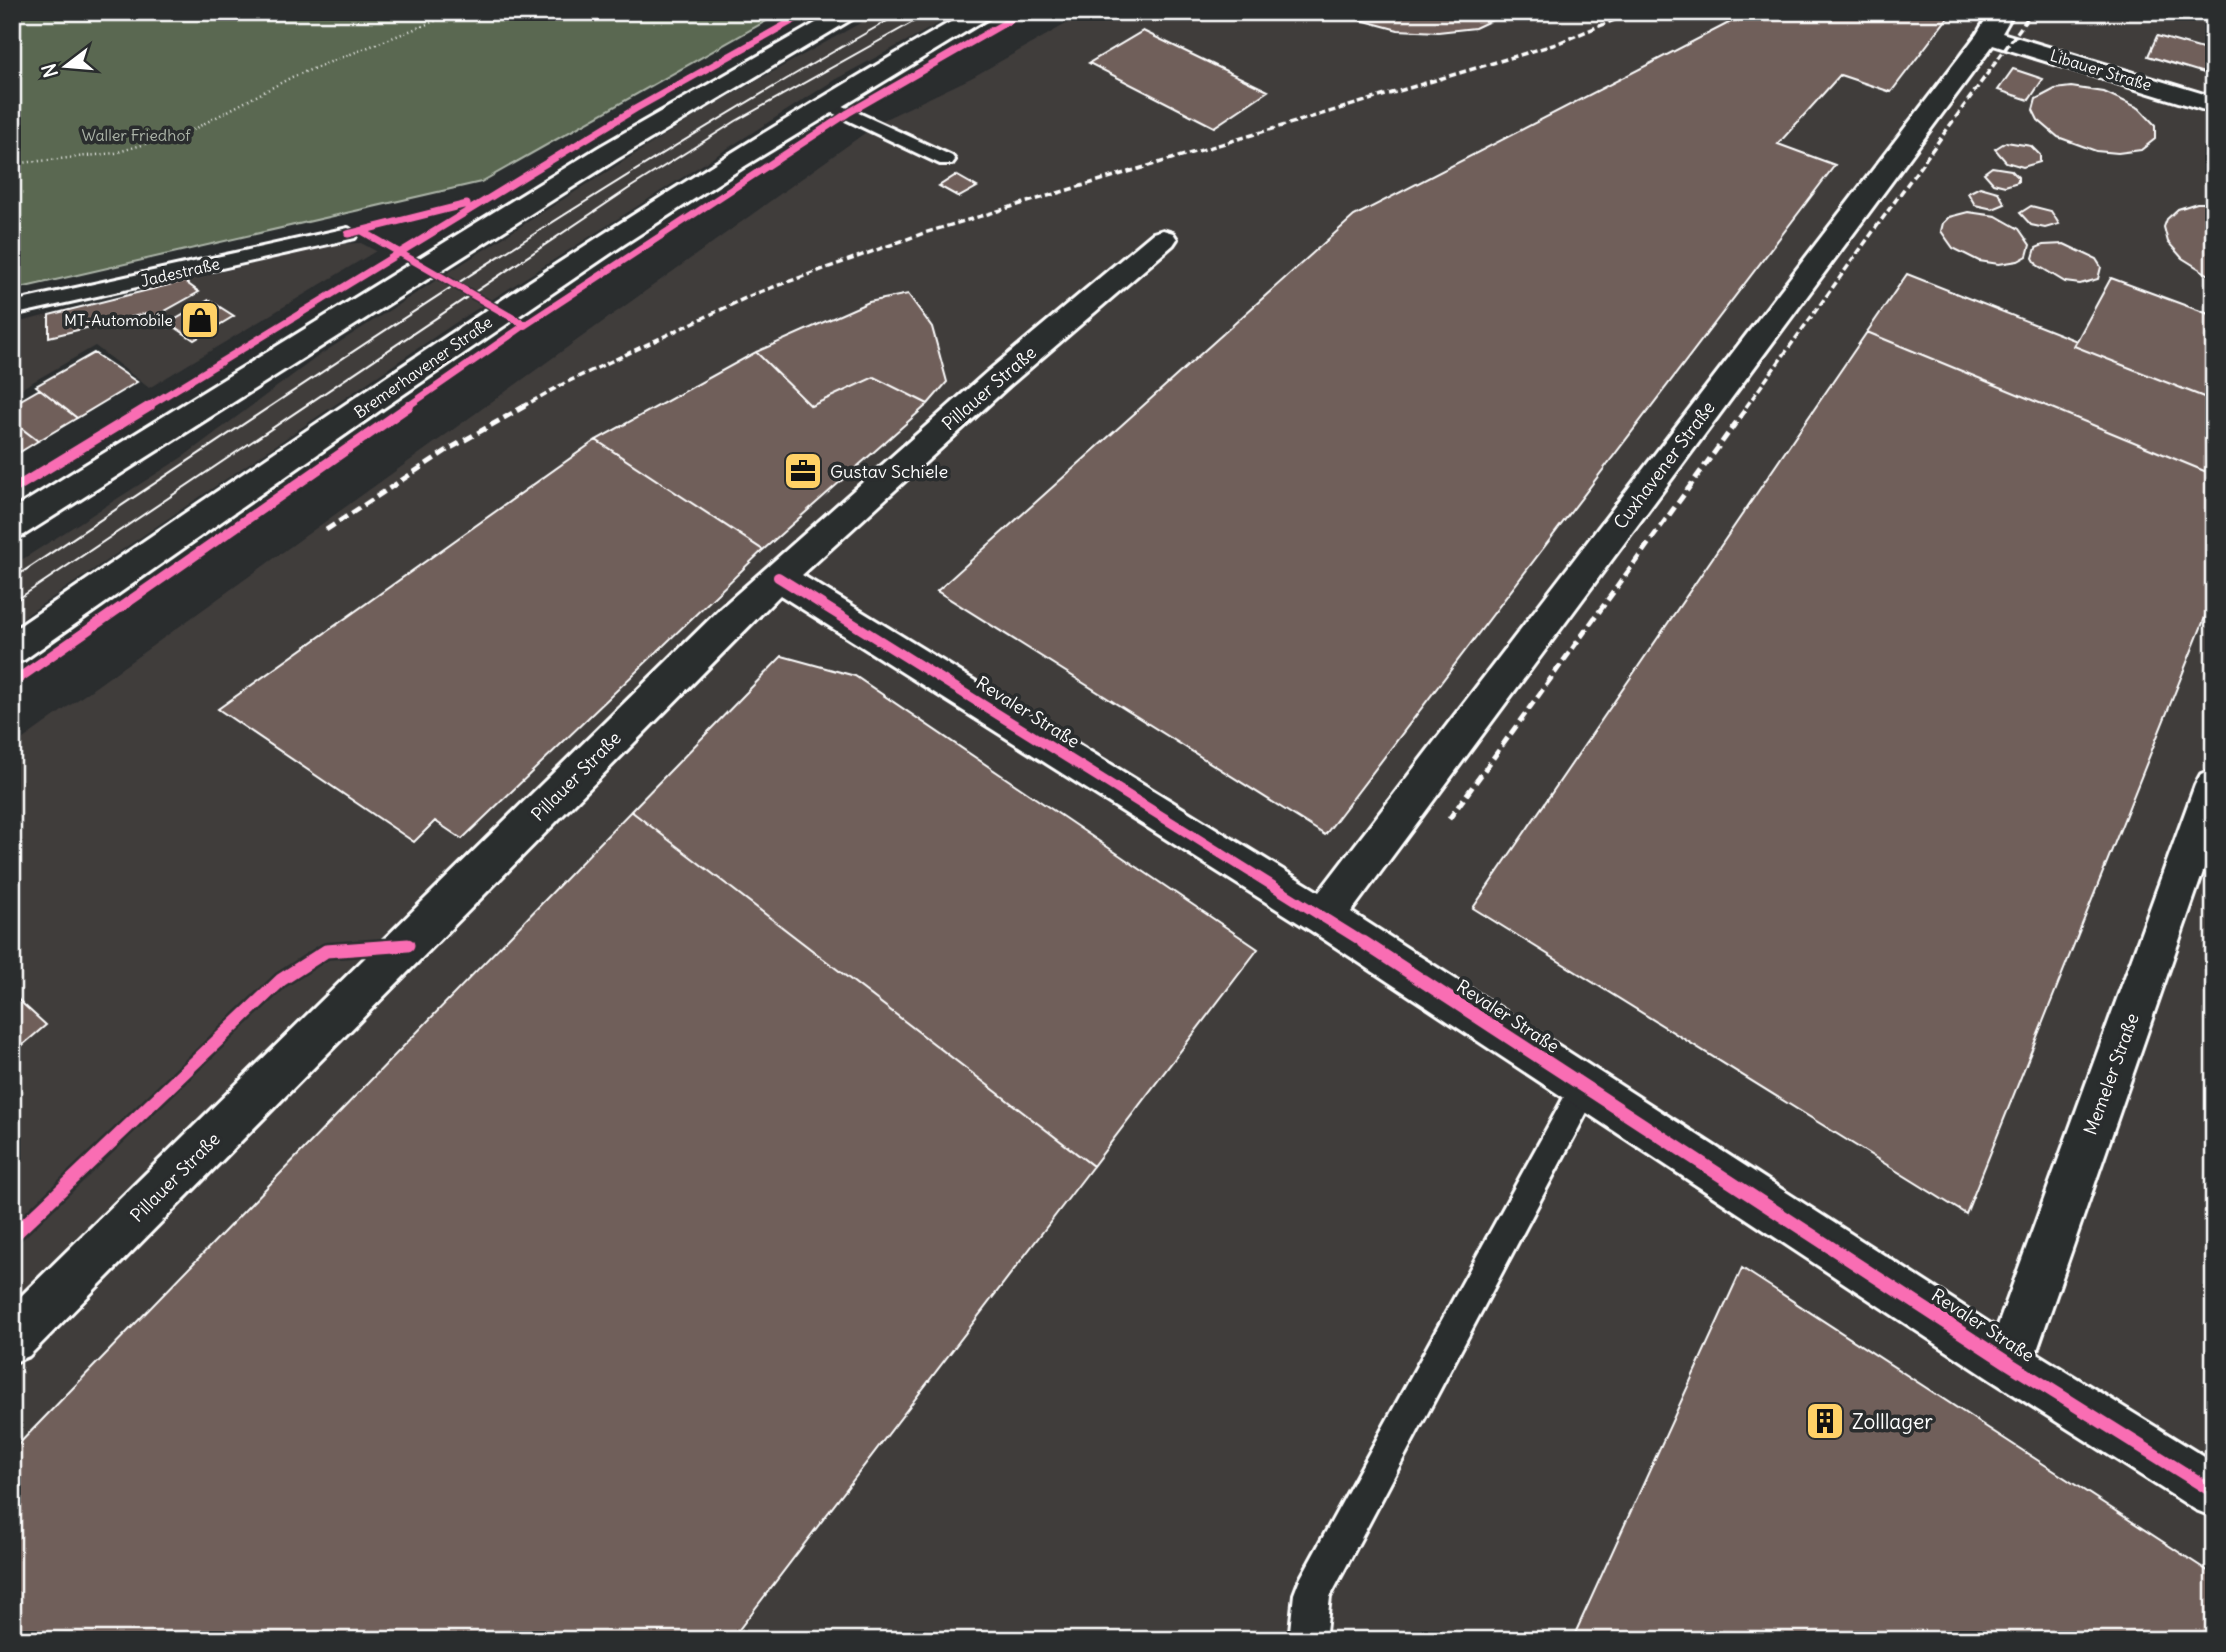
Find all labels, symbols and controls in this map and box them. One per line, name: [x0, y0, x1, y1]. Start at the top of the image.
north arrow: [32, 32, 102, 102]
street label: Libauer Straße: [2048, 45, 2154, 95]
text: N: [36, 61, 63, 80]
park label: Waller Friedhof: [81, 125, 191, 145]
street label: Jadestraße: [138, 253, 222, 291]
shop icon: MT-Automobile: [179, 299, 221, 341]
place label: MT-Automobile: [64, 310, 173, 330]
street label: Bremerhavener Straße: [350, 312, 496, 422]
street label: Pillauer Straße: [937, 341, 1041, 435]
street label: Cuxhavener Straße: [1608, 396, 1720, 534]
office icon: Gustav Schiele: [782, 450, 824, 492]
place label: Gustav Schiele: [830, 460, 948, 483]
street label: Revaler Straße: [972, 671, 1084, 753]
street label: Pillauer Straße: [526, 726, 626, 826]
street label: Revaler Straße: [1452, 974, 1564, 1058]
street label: Memeler Straße: [2078, 1010, 2144, 1138]
street label: Pillauer Straße: [125, 1127, 225, 1227]
street label: Revaler Straße: [1927, 1283, 2039, 1367]
building icon: Zolllager: [1804, 1400, 1846, 1442]
place label: Zolllager: [1852, 1408, 1933, 1435]

